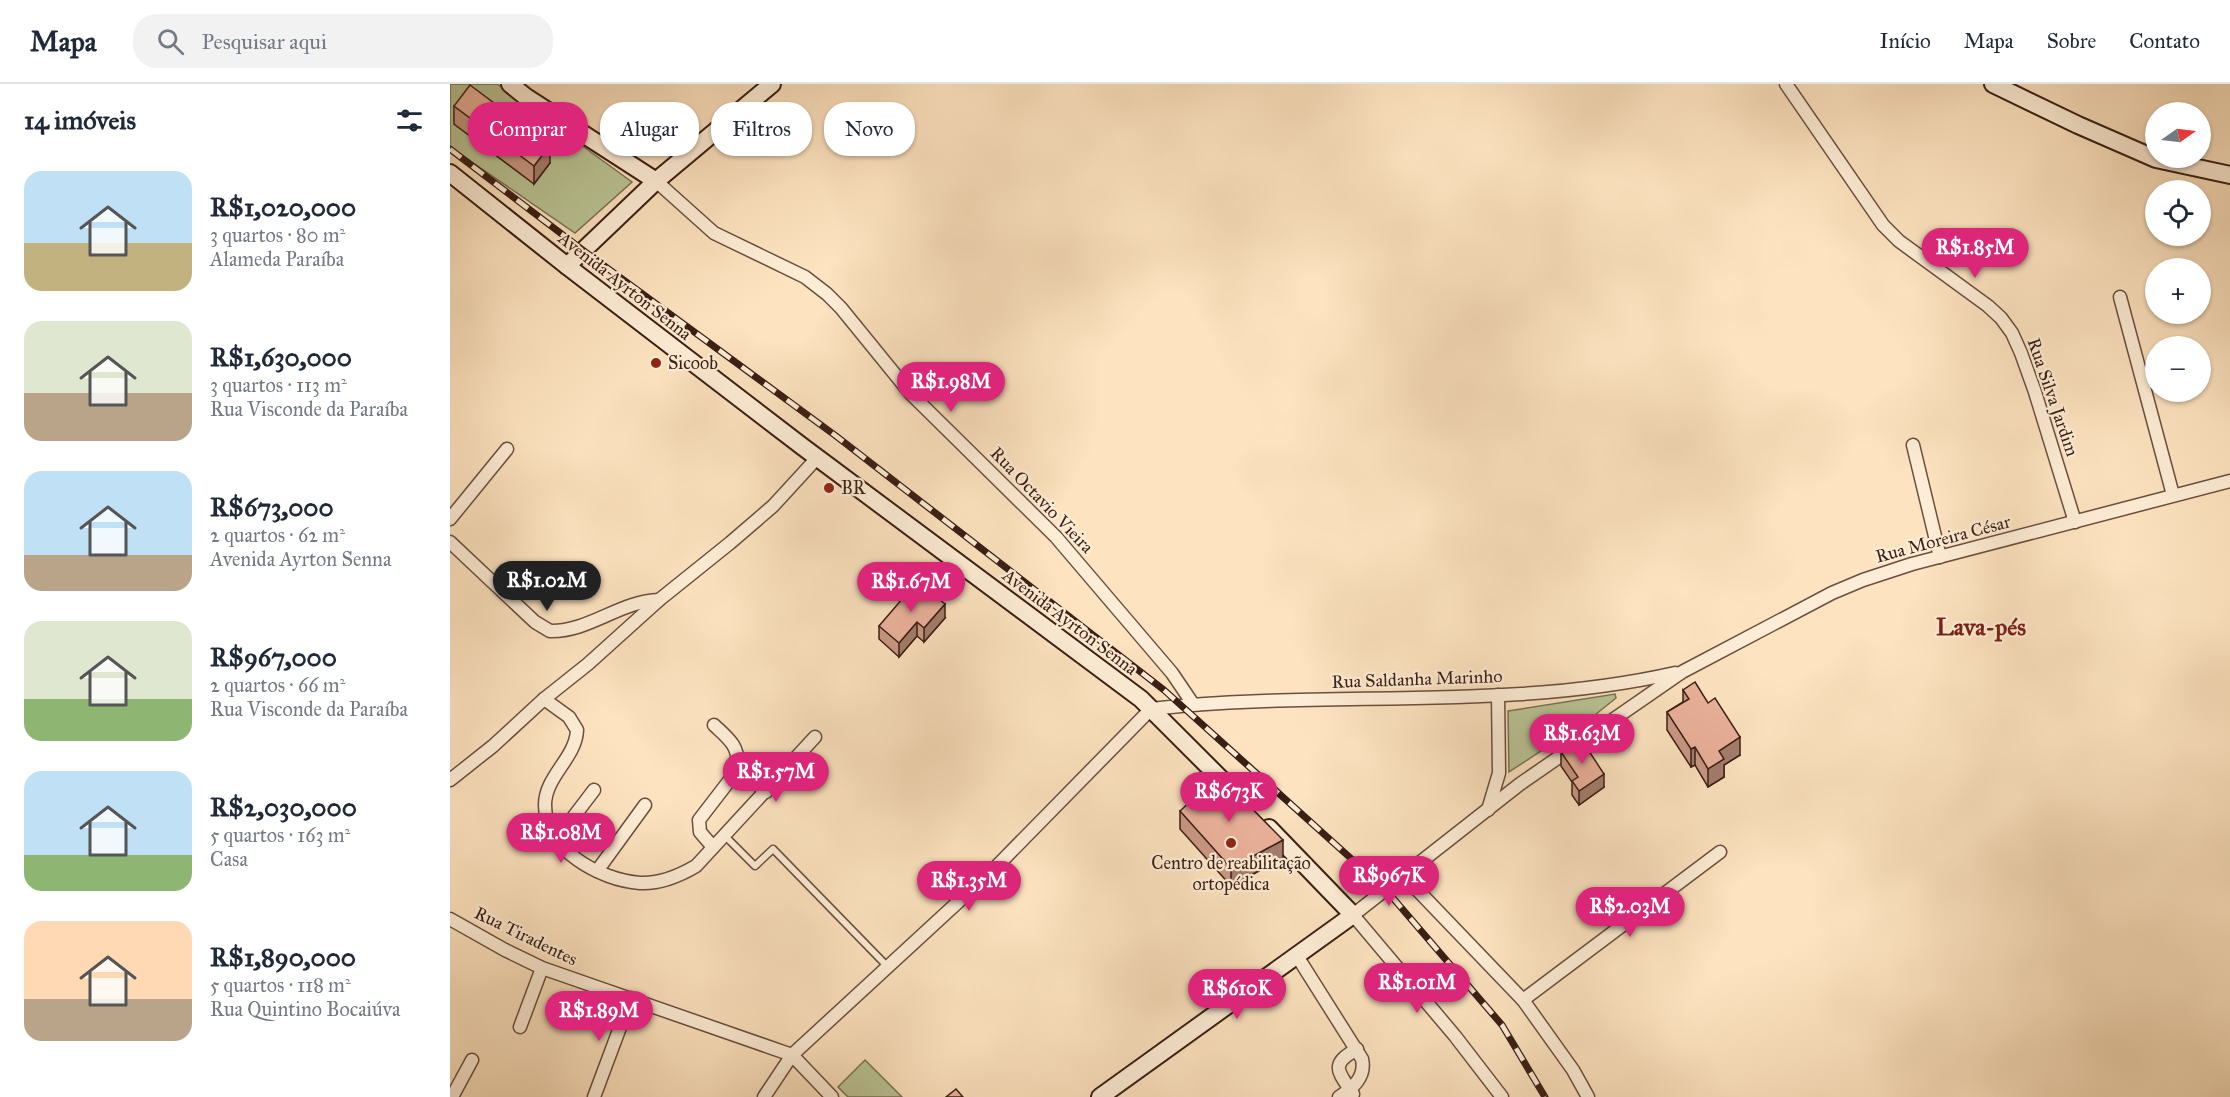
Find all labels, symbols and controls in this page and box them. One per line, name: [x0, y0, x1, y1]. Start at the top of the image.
search box: [133, 14, 553, 68]
text: Mapa: [30, 24, 97, 59]
icon: search: [154, 25, 187, 58]
text: Pesquisar aqui: [202, 28, 327, 55]
text: Início: [1880, 28, 1931, 54]
text: Mapa: [1964, 28, 2014, 54]
text: Sobre: [2047, 28, 2096, 54]
text: Contato: [2129, 28, 2200, 54]
chip: Comprar: [468, 102, 588, 156]
chip: Alugar: [600, 102, 699, 156]
chip: Filtros: [711, 102, 812, 156]
chip: Novo: [824, 102, 915, 156]
north arrow: [2145, 102, 2211, 168]
map controls: [2145, 102, 2211, 402]
text: 14 imóveis: [24, 104, 136, 136]
icon: filters: [393, 104, 426, 137]
button: locate: [2145, 180, 2211, 246]
text: R$1,020,000: [210, 191, 356, 223]
icon: home: [72, 195, 144, 267]
text: 3 quartos · 80 m²: [210, 223, 345, 247]
street label: Avenida Ayrton Senna: [553, 226, 696, 345]
pin: R$1.85M: [1920, 228, 2030, 279]
text: R$1.85M: [1936, 235, 2014, 259]
text: Alameda Paraíba: [210, 247, 344, 271]
button: +: [2145, 258, 2211, 324]
street label: Rua Silva Jardim: [2021, 335, 2084, 459]
button: −: [2145, 336, 2211, 402]
text: R$1,630,000: [210, 341, 352, 373]
icon: home: [72, 345, 144, 417]
place label: Sicoob: [668, 352, 718, 374]
marker: Sicoob: [649, 356, 663, 370]
pin: R$1.98M: [896, 362, 1006, 413]
text: R$1.98M: [911, 369, 991, 393]
text: 3 quartos · 113 m²: [210, 373, 347, 397]
text: Rua Visconde da Paraíba: [210, 397, 408, 421]
street label: Rua Octavio Vieira: [986, 442, 1099, 558]
place label: BR: [841, 477, 867, 499]
marker: BR: [822, 481, 836, 495]
text: R$673,000: [210, 491, 334, 523]
icon: home: [72, 495, 144, 567]
street label: Rua Moreira César: [1873, 510, 2013, 568]
text: 2 quartos · 62 m²: [210, 523, 345, 547]
text: Avenida Ayrton Senna: [210, 547, 391, 571]
pin: R$1.02M: [492, 561, 602, 612]
pin: R$1.67M: [856, 562, 966, 613]
street label: Avenida Ayrton Senna: [997, 563, 1142, 680]
text: R$1.02M: [507, 568, 587, 592]
text: R$1.67M: [871, 569, 951, 593]
district label: Lava-pés: [1936, 612, 2026, 642]
text: R$967,000: [210, 641, 337, 673]
icon: home: [72, 645, 144, 717]
street label: Rua Saldanha Marinho: [1331, 665, 1503, 693]
text: 2 quartos · 66 m²: [210, 673, 345, 697]
text: Rua Visconde da Paraíba: [210, 697, 408, 721]
pin: R$1.63M: [1527, 714, 1637, 765]
text: R$1.63M: [1543, 721, 1621, 745]
pin: R$1.57M: [721, 752, 831, 803]
text: R$1.57M: [737, 759, 815, 783]
pin: R$673K: [1180, 772, 1278, 823]
text: R$673K: [1194, 779, 1264, 803]
text: R$2,030,000: [210, 791, 357, 823]
icon: home: [72, 795, 144, 867]
pin: R$1.08M: [506, 813, 616, 864]
text: R$1.08M: [520, 820, 602, 844]
text: 5 quartos · 163 m²: [210, 823, 350, 847]
marker: Centro de reabilitação ortopédica: [1224, 836, 1238, 850]
text: Casa: [210, 847, 248, 871]
place label: Centro de reabilitação ortopédica: [1151, 852, 1311, 895]
pin: R$967K: [1340, 856, 1438, 907]
pin: R$1.35M: [914, 861, 1024, 912]
text: R$967K: [1353, 863, 1425, 887]
text: R$1.35M: [931, 868, 1007, 892]
pin: R$2.03M: [1575, 887, 1685, 938]
text: R$2.03M: [1590, 894, 1670, 918]
street label: Rua Tiradentes: [471, 902, 581, 970]
text: R$1,890,000: [210, 941, 356, 973]
icon: home: [72, 945, 144, 1017]
pin: R$1.01M: [1362, 963, 1472, 1014]
pin: R$610K: [1188, 969, 1286, 1020]
text: R$1.01M: [1378, 970, 1456, 994]
text: 5 quartos · 118 m²: [210, 973, 351, 997]
text: R$610K: [1202, 976, 1272, 1000]
pin: R$1.89M: [544, 991, 654, 1042]
text: Rua Quintino Bocaiúva: [210, 997, 401, 1021]
text: R$1.89M: [559, 998, 639, 1022]

